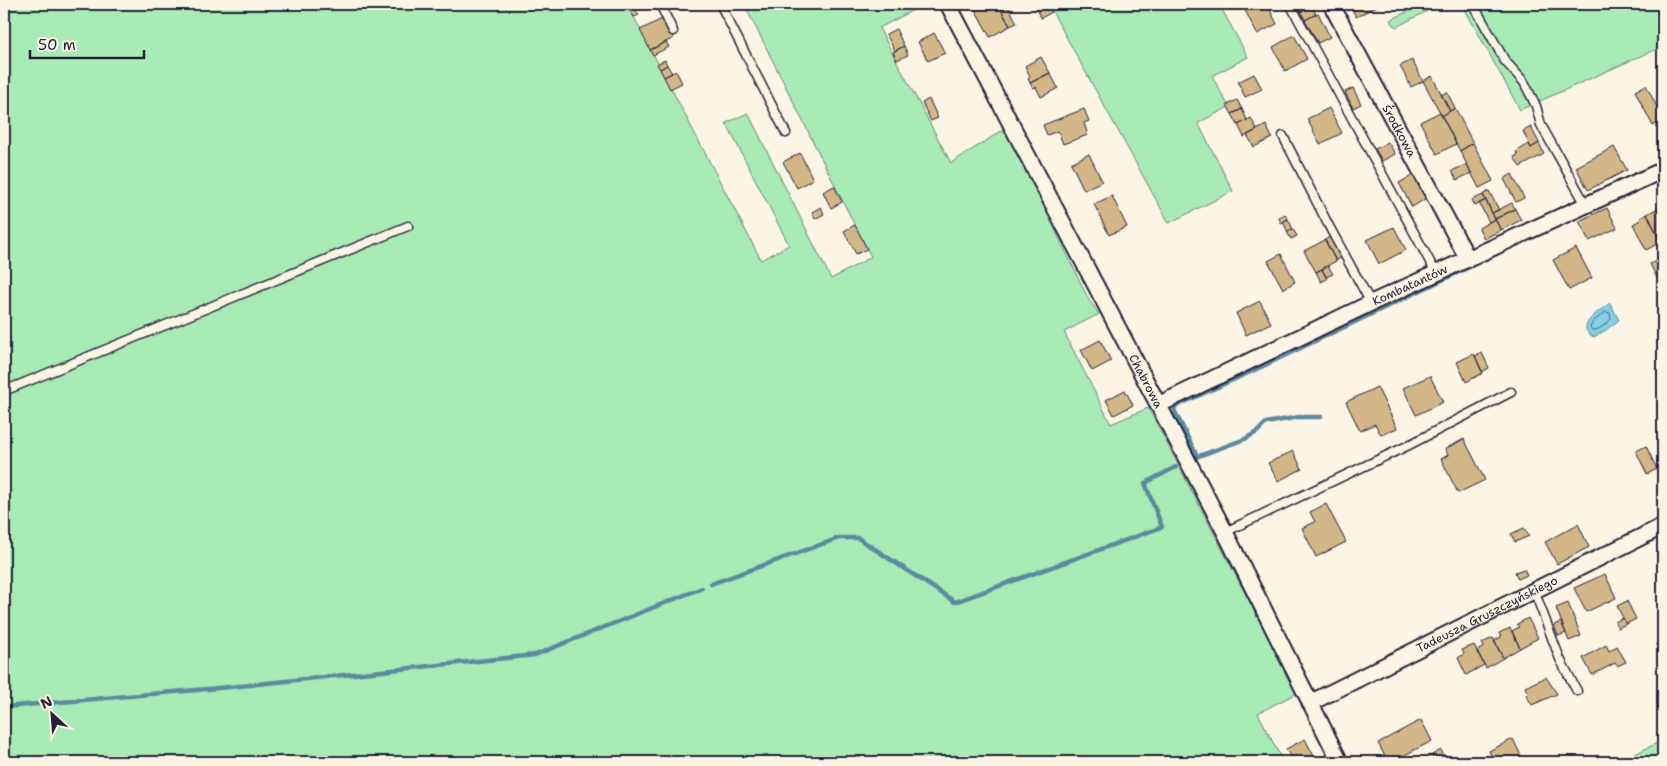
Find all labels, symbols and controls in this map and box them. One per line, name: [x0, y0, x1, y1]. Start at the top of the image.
scale bar: [30, 28, 144, 60]
text: 50 m: [38, 35, 76, 55]
street label: Środkowa: [1379, 102, 1420, 160]
street label: Kombatantów: [1370, 261, 1451, 309]
street label: Chabrowa: [1125, 351, 1167, 411]
street label: Tadeusza Gruszczyńskiego: [1414, 572, 1560, 656]
north arrow: [28, 688, 78, 738]
text: N: [37, 692, 55, 713]

